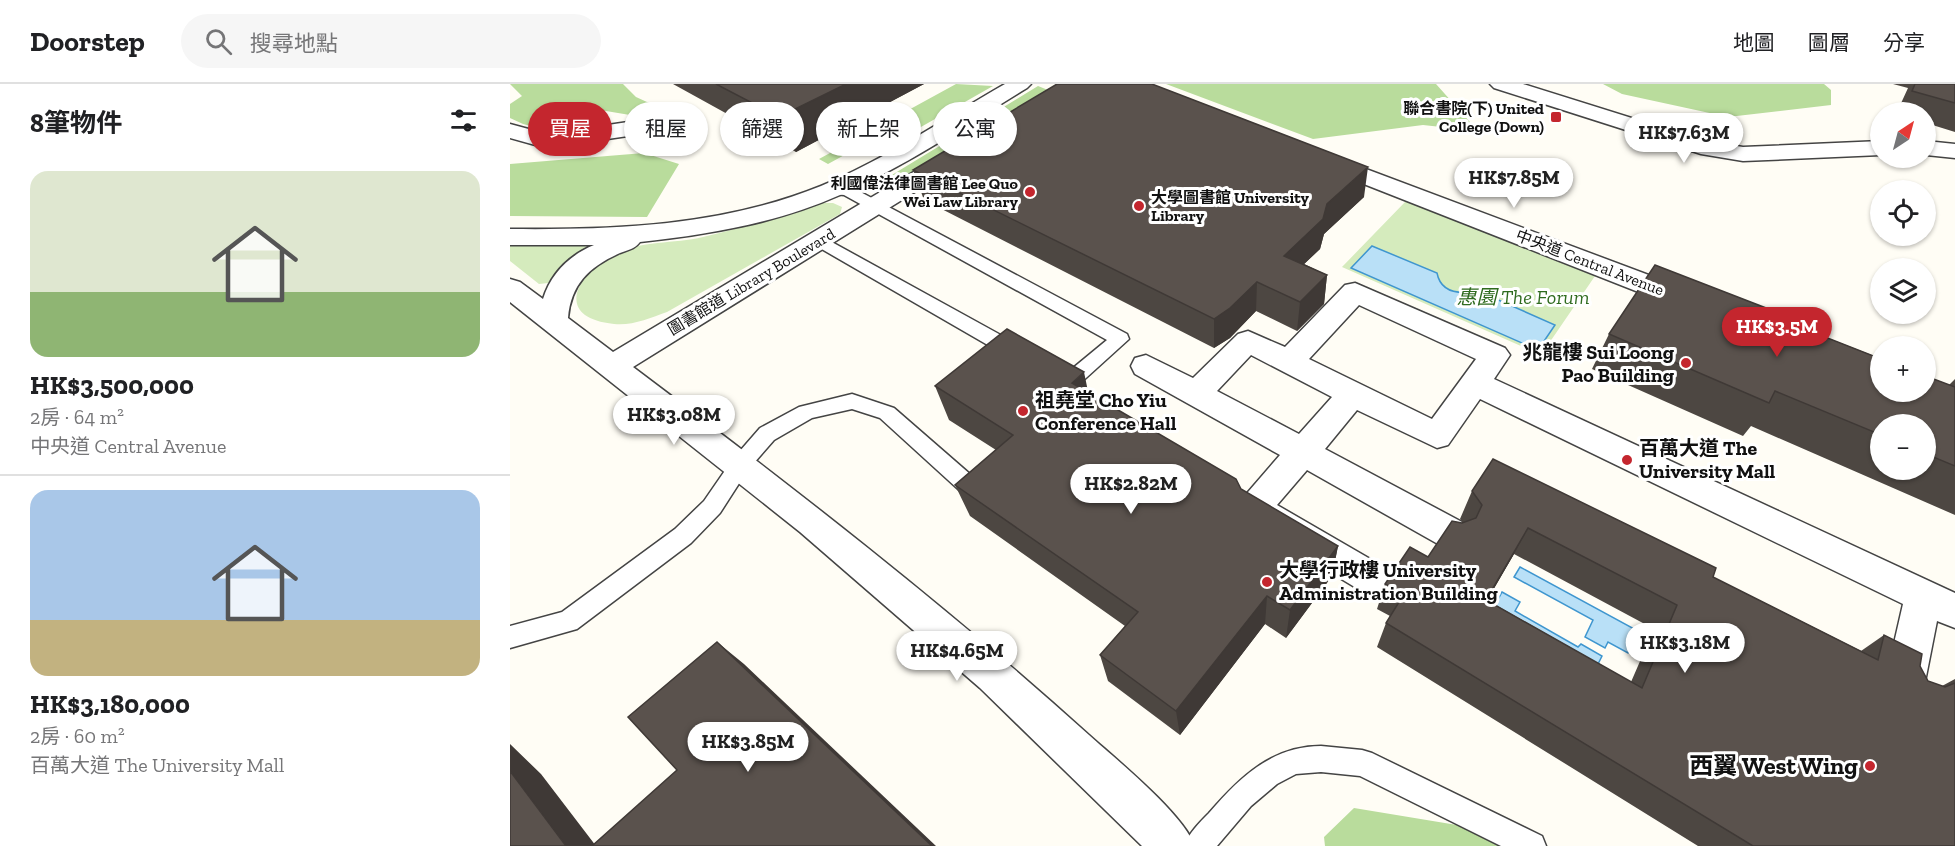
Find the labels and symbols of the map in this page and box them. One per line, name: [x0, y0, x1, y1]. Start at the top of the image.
place label: 聯合書院(下) United College (Down): [1403, 99, 1544, 136]
north arrow: [1870, 102, 1936, 168]
marker: 聯合書院(下) United College (Down): [1549, 110, 1563, 124]
pin: HK$7.63M: [1622, 113, 1746, 164]
pin: HK$7.85M: [1452, 158, 1576, 209]
place label: 利國偉法律圖書館 Lee Quo Wei Law Library: [830, 174, 1019, 211]
marker: 利國偉法律圖書館 Lee Quo Wei Law Library: [1023, 185, 1037, 199]
place label: 大學圖書館 University Library: [1151, 188, 1309, 225]
marker: 大學圖書館 University Library: [1132, 199, 1146, 213]
street label: 圖書館道 Library Boulevard: [664, 224, 838, 339]
street label: 中央道 Central Avenue: [1513, 225, 1667, 299]
park label: 惠園 The Forum: [1457, 285, 1590, 309]
pin: HK$3.5M: [1722, 307, 1832, 358]
place label: 兆龍樓 Sui Loong Pao Building: [1522, 340, 1675, 387]
marker: 兆龍樓 Sui Loong Pao Building: [1679, 356, 1693, 370]
place label: 祖堯堂 Cho Yiu Conference Hall: [1035, 388, 1177, 435]
pin: HK$3.08M: [612, 395, 736, 446]
marker: 祖堯堂 Cho Yiu Conference Hall: [1016, 404, 1030, 418]
place label: 百萬大道 The University Mall: [1639, 436, 1776, 483]
marker: 百萬大道 The University Mall: [1620, 453, 1634, 467]
pin: HK$2.82M: [1069, 464, 1193, 515]
place label: 大學行政樓 University Administration Building: [1279, 558, 1498, 605]
marker: 大學行政樓 University Administration Building: [1260, 575, 1274, 589]
pin: HK$3.18M: [1623, 623, 1747, 674]
pin: HK$4.65M: [895, 631, 1019, 682]
pin: HK$3.85M: [686, 722, 810, 773]
place label: 西翼 West Wing: [1689, 751, 1858, 780]
marker: 西翼 West Wing: [1863, 759, 1877, 773]

